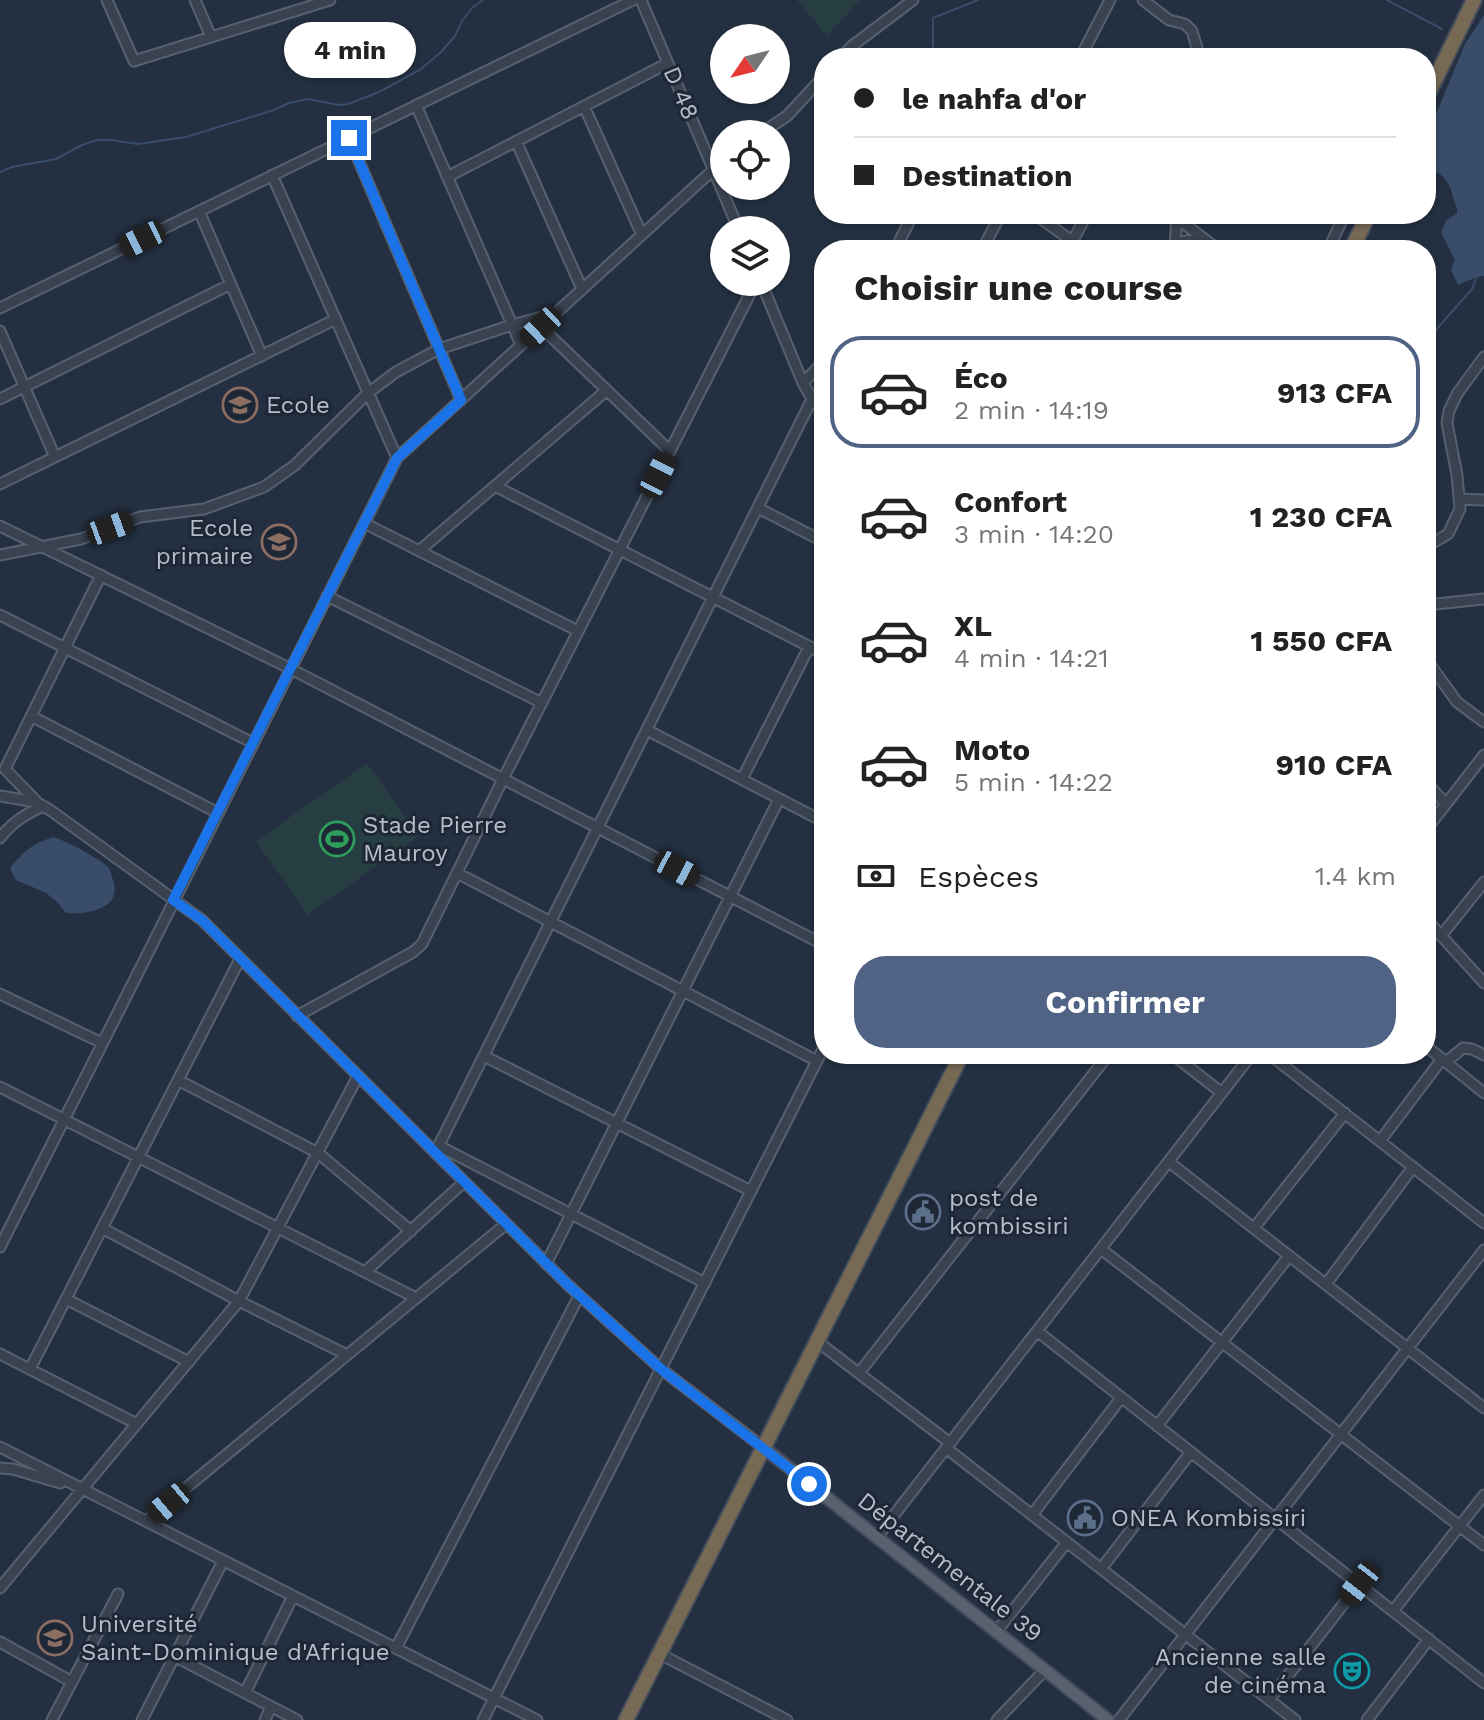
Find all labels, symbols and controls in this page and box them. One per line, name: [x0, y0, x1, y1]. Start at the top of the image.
callout: 4 min: [283, 22, 415, 78]
north arrow: [710, 24, 790, 104]
map controls: [710, 24, 790, 296]
text: 4 min: [314, 35, 386, 65]
street label: D 48: [657, 62, 705, 124]
text: le nahfa d'or: [902, 81, 1086, 116]
route end: [331, 120, 367, 156]
button: locate: [710, 120, 790, 200]
text: Destination: [902, 158, 1073, 193]
button: layers: [710, 216, 790, 296]
car: [115, 218, 169, 260]
text: Choisir une course: [854, 267, 1183, 309]
car: [515, 302, 567, 352]
icon: car: [858, 356, 930, 428]
text: Éco: [954, 360, 1008, 395]
text: 913 CFA: [1277, 375, 1392, 410]
school or university icon: Ecole: [221, 386, 259, 424]
place label: Ecole: [266, 391, 330, 419]
text: 2 min · 14:19: [954, 395, 1109, 425]
car: [636, 448, 680, 502]
icon: car: [858, 480, 930, 552]
text: Confort: [954, 484, 1067, 519]
text: 1 230 CFA: [1250, 499, 1392, 534]
car: [83, 509, 137, 547]
place label: Ecole primaire: [156, 514, 253, 570]
text: 3 min · 14:20: [954, 519, 1114, 549]
school or university icon: Ecole primaire: [260, 523, 298, 561]
icon: car: [858, 604, 930, 676]
text: XL: [954, 608, 992, 643]
text: 1 550 CFA: [1250, 623, 1392, 658]
text: 4 min · 14:21: [954, 643, 1109, 673]
icon: car: [858, 728, 930, 800]
text: Moto: [954, 732, 1030, 767]
text: 910 CFA: [1276, 747, 1392, 782]
text: 5 min · 14:22: [954, 767, 1113, 797]
place label: Stade Pierre Mauroy: [363, 811, 507, 867]
sports icon: Stade Pierre Mauroy: [318, 820, 356, 858]
car: [650, 847, 704, 891]
icon: cash: [854, 854, 898, 898]
text: Espèces: [918, 859, 1039, 894]
text: 1.4 km: [1315, 861, 1396, 891]
button: Confirmer: [854, 956, 1396, 1048]
place label: post de kombissiri: [949, 1184, 1069, 1240]
public building icon: post de kombissiri: [904, 1193, 942, 1231]
route start: [791, 1466, 827, 1502]
car: [143, 1478, 195, 1528]
street label: Départementale 39: [852, 1486, 1048, 1648]
public building icon: ONEA Kombissiri: [1066, 1499, 1104, 1537]
place label: ONEA Kombissiri: [1111, 1504, 1306, 1532]
car: [1335, 1558, 1383, 1610]
place label: Université Saint-Dominique d'Afrique: [81, 1610, 390, 1666]
school or university icon: Université Saint-Dominique d'Afrique: [36, 1619, 74, 1657]
place label: Ancienne salle de cinéma: [1155, 1643, 1326, 1699]
theatre icon: Ancienne salle de cinéma: [1333, 1652, 1371, 1690]

